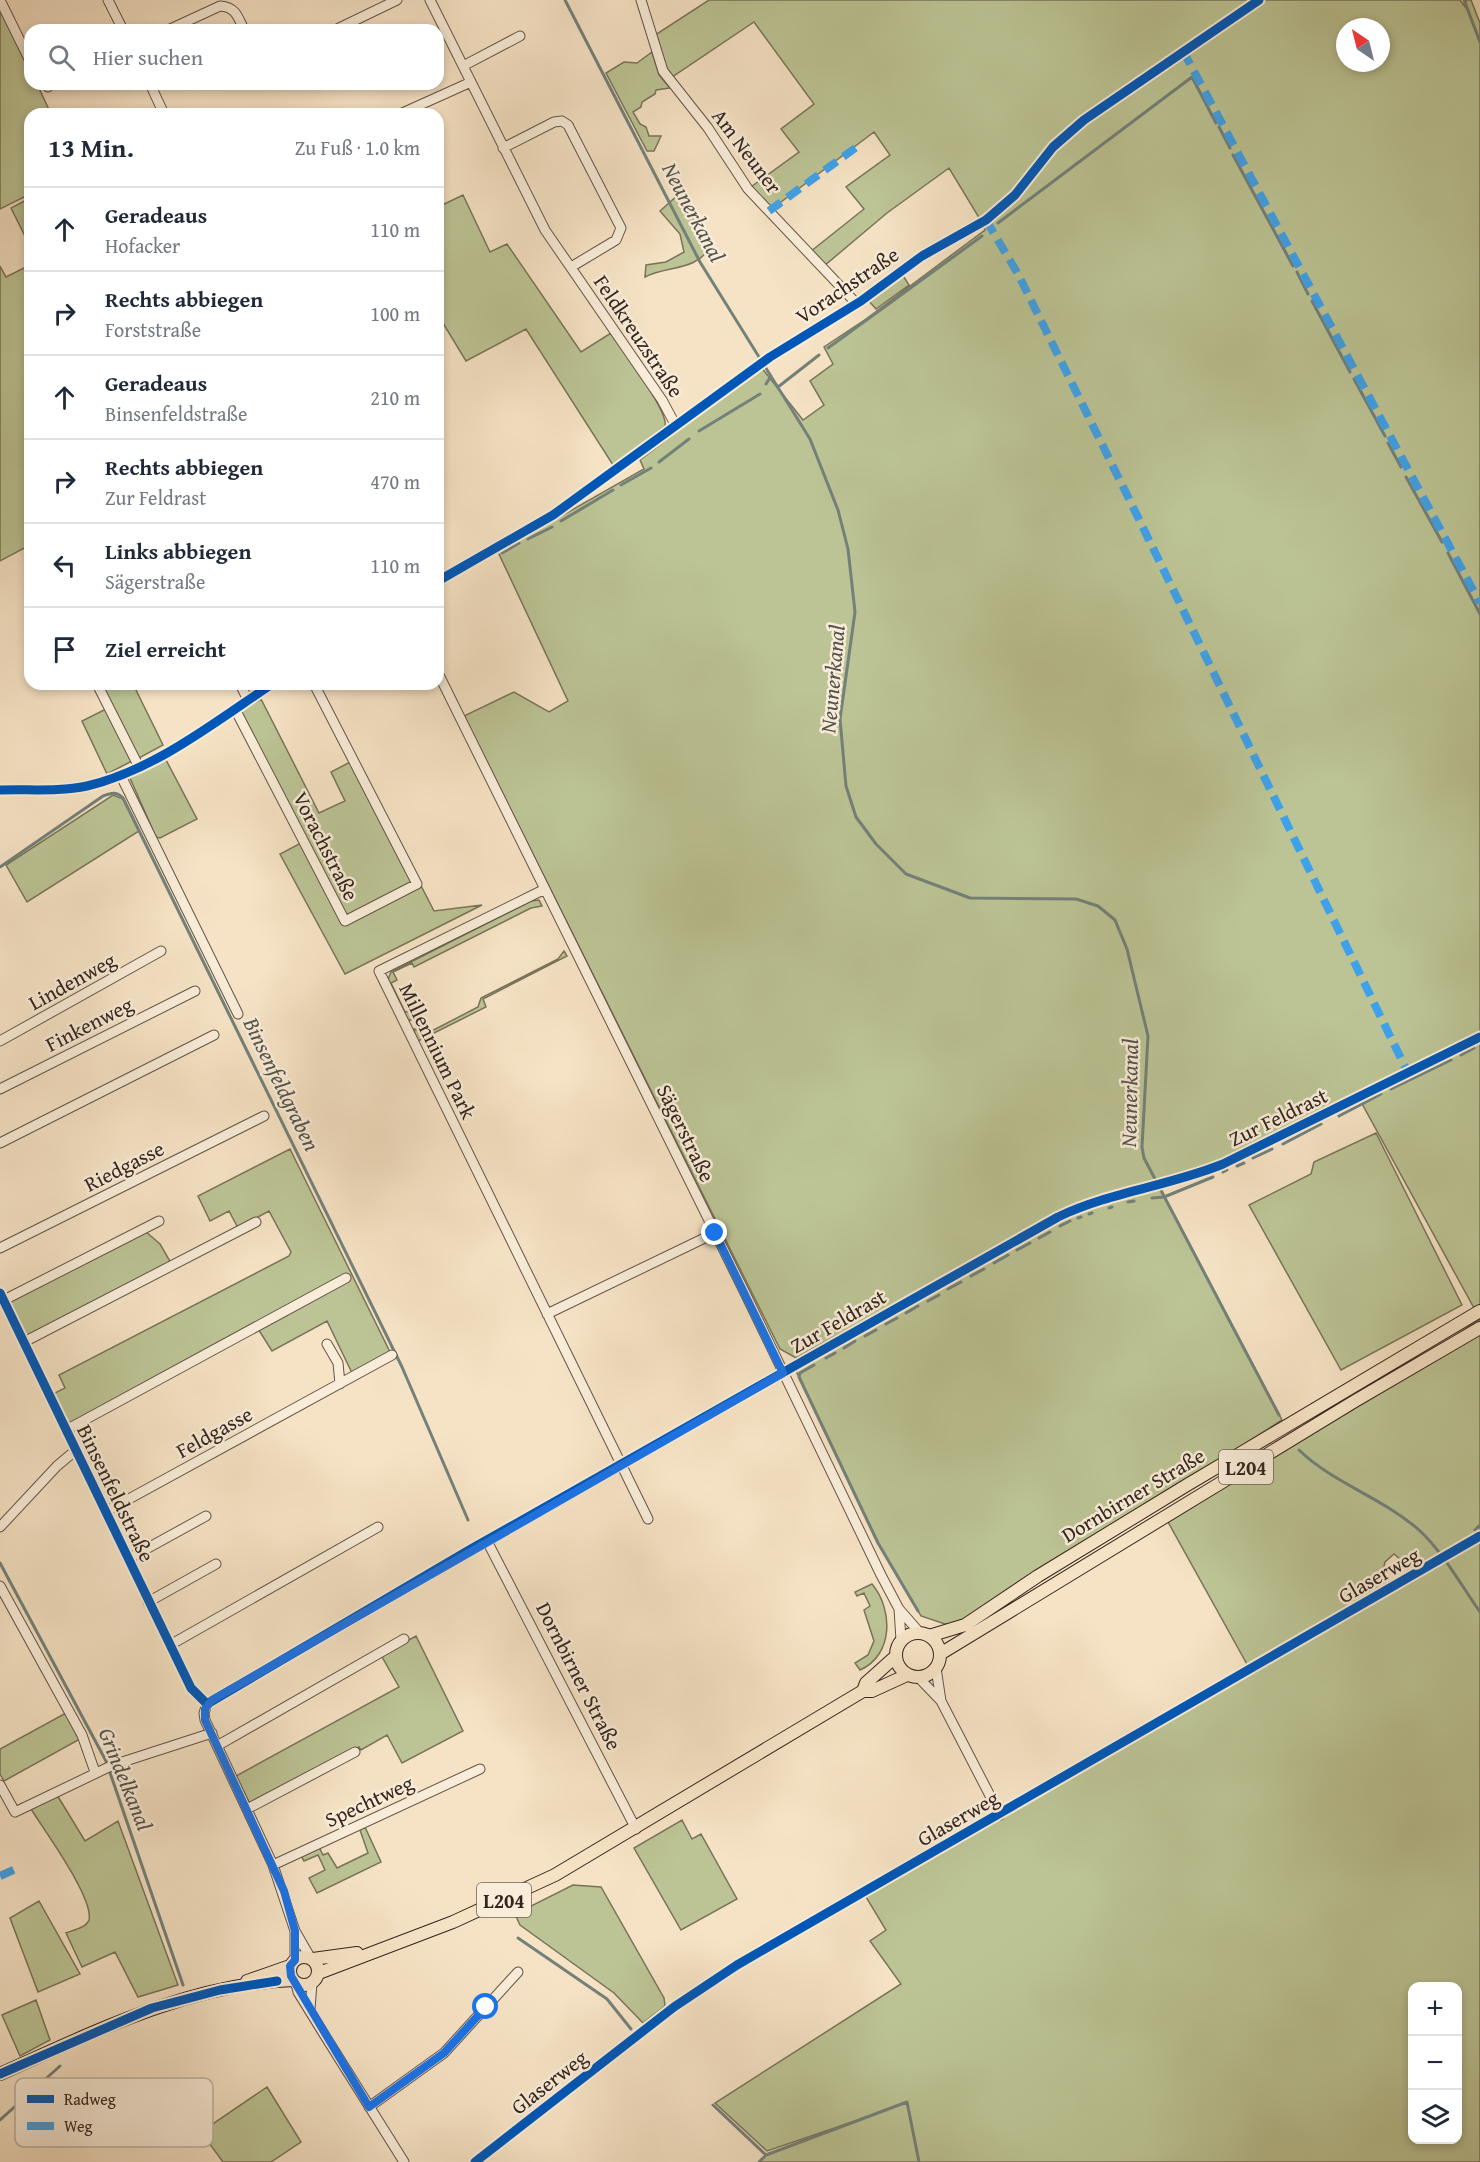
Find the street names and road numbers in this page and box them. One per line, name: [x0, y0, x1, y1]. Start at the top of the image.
street label: Am Neuner: [705, 102, 790, 200]
street label: Vorachstraße: [789, 239, 905, 331]
street label: Feldkreuzstraße: [586, 268, 692, 404]
street label: Vorachstraße: [285, 786, 367, 906]
street label: Lindenweg: [23, 944, 122, 1018]
street label: Millennium Park: [392, 978, 484, 1125]
street label: Finkenweg: [40, 988, 139, 1059]
street label: Sägerstraße: [649, 1079, 723, 1187]
street label: Zur Feldrast: [1223, 1080, 1333, 1154]
street label: Riedgasse: [79, 1133, 169, 1199]
street label: Zur Feldrast: [784, 1281, 892, 1361]
street label: Feldgasse: [170, 1398, 258, 1466]
street label: Binsenfeldstraße: [69, 1419, 163, 1567]
street label: Dornbirner Straße: [1055, 1440, 1211, 1550]
road number: L204: [1219, 1450, 1273, 1484]
street label: Glaserweg: [1332, 1539, 1426, 1611]
street label: Dornbirner Straße: [528, 1597, 630, 1756]
street label: Spechtweg: [320, 1767, 419, 1835]
street label: Glaserweg: [911, 1782, 1005, 1854]
road number: L204: [477, 1883, 531, 1917]
street label: Glaserweg: [504, 2042, 594, 2122]

